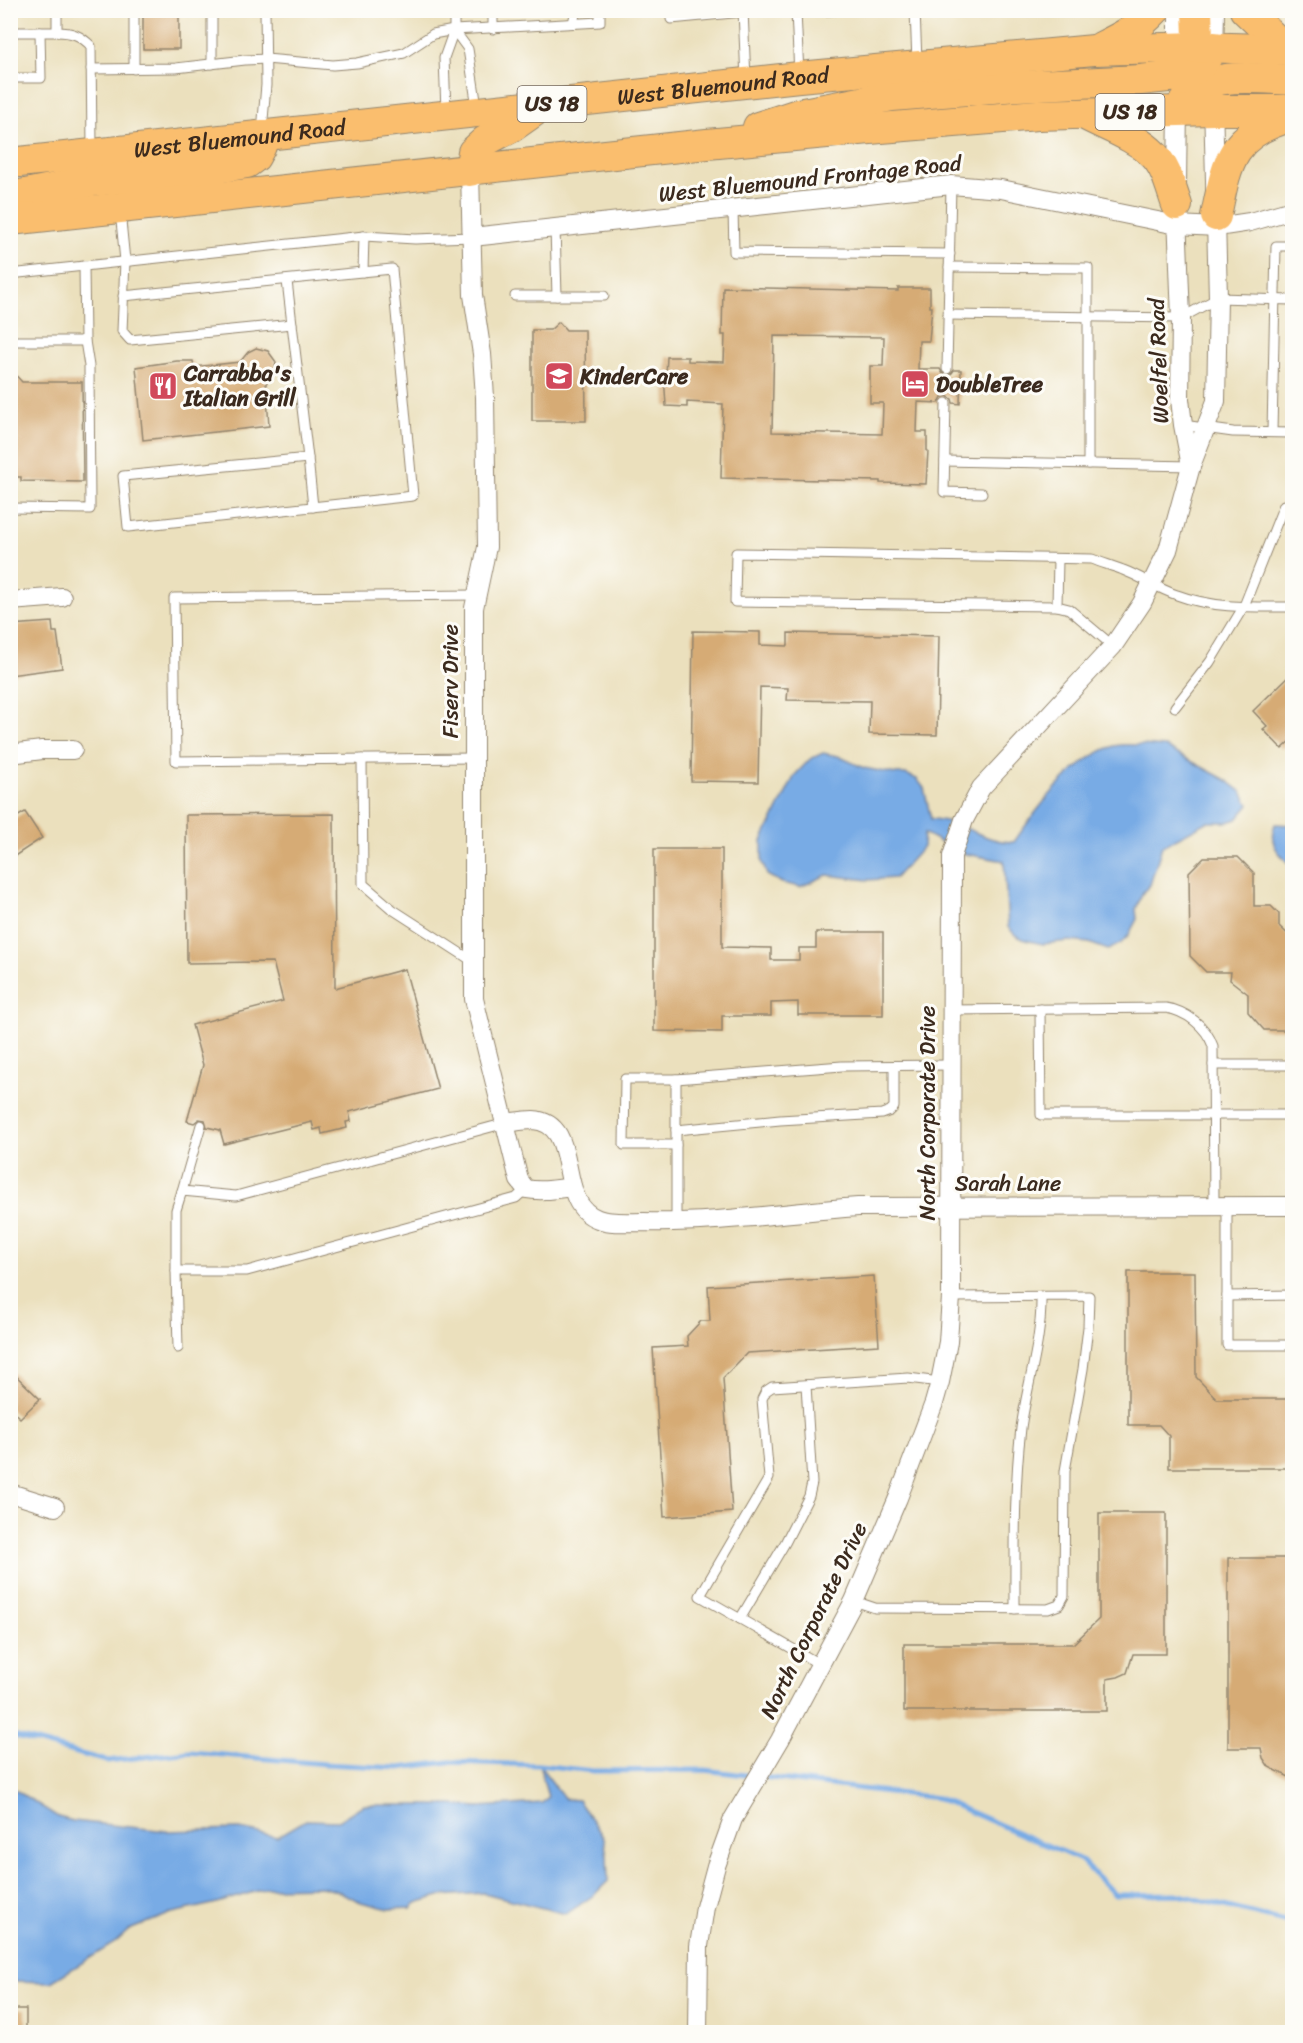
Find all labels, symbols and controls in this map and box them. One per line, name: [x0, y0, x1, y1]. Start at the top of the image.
street label: West Bluemound Road: [615, 55, 832, 117]
road number: US 18: [518, 86, 586, 122]
road number: US 18: [1096, 94, 1164, 130]
street label: West Bluemound Road: [132, 107, 349, 169]
street label: West Bluemound Frontage Road: [657, 143, 965, 214]
street label: Woelfel Road: [1137, 296, 1180, 424]
place label: Carrabba's Italian Grill: [183, 354, 296, 418]
place label: KinderCare: [579, 357, 689, 396]
school or university icon: KinderCare: [543, 360, 575, 392]
place label: DoubleTree: [936, 365, 1044, 404]
hotel icon: DoubleTree: [899, 368, 931, 400]
restaurant icon: Carrabba's Italian Grill: [147, 370, 179, 402]
street label: Fiserv Drive: [431, 624, 470, 738]
street label: North Corporate Drive: [908, 1005, 947, 1221]
street label: Sarah Lane: [955, 1164, 1061, 1203]
street label: North Corporate Drive: [749, 1515, 878, 1725]

